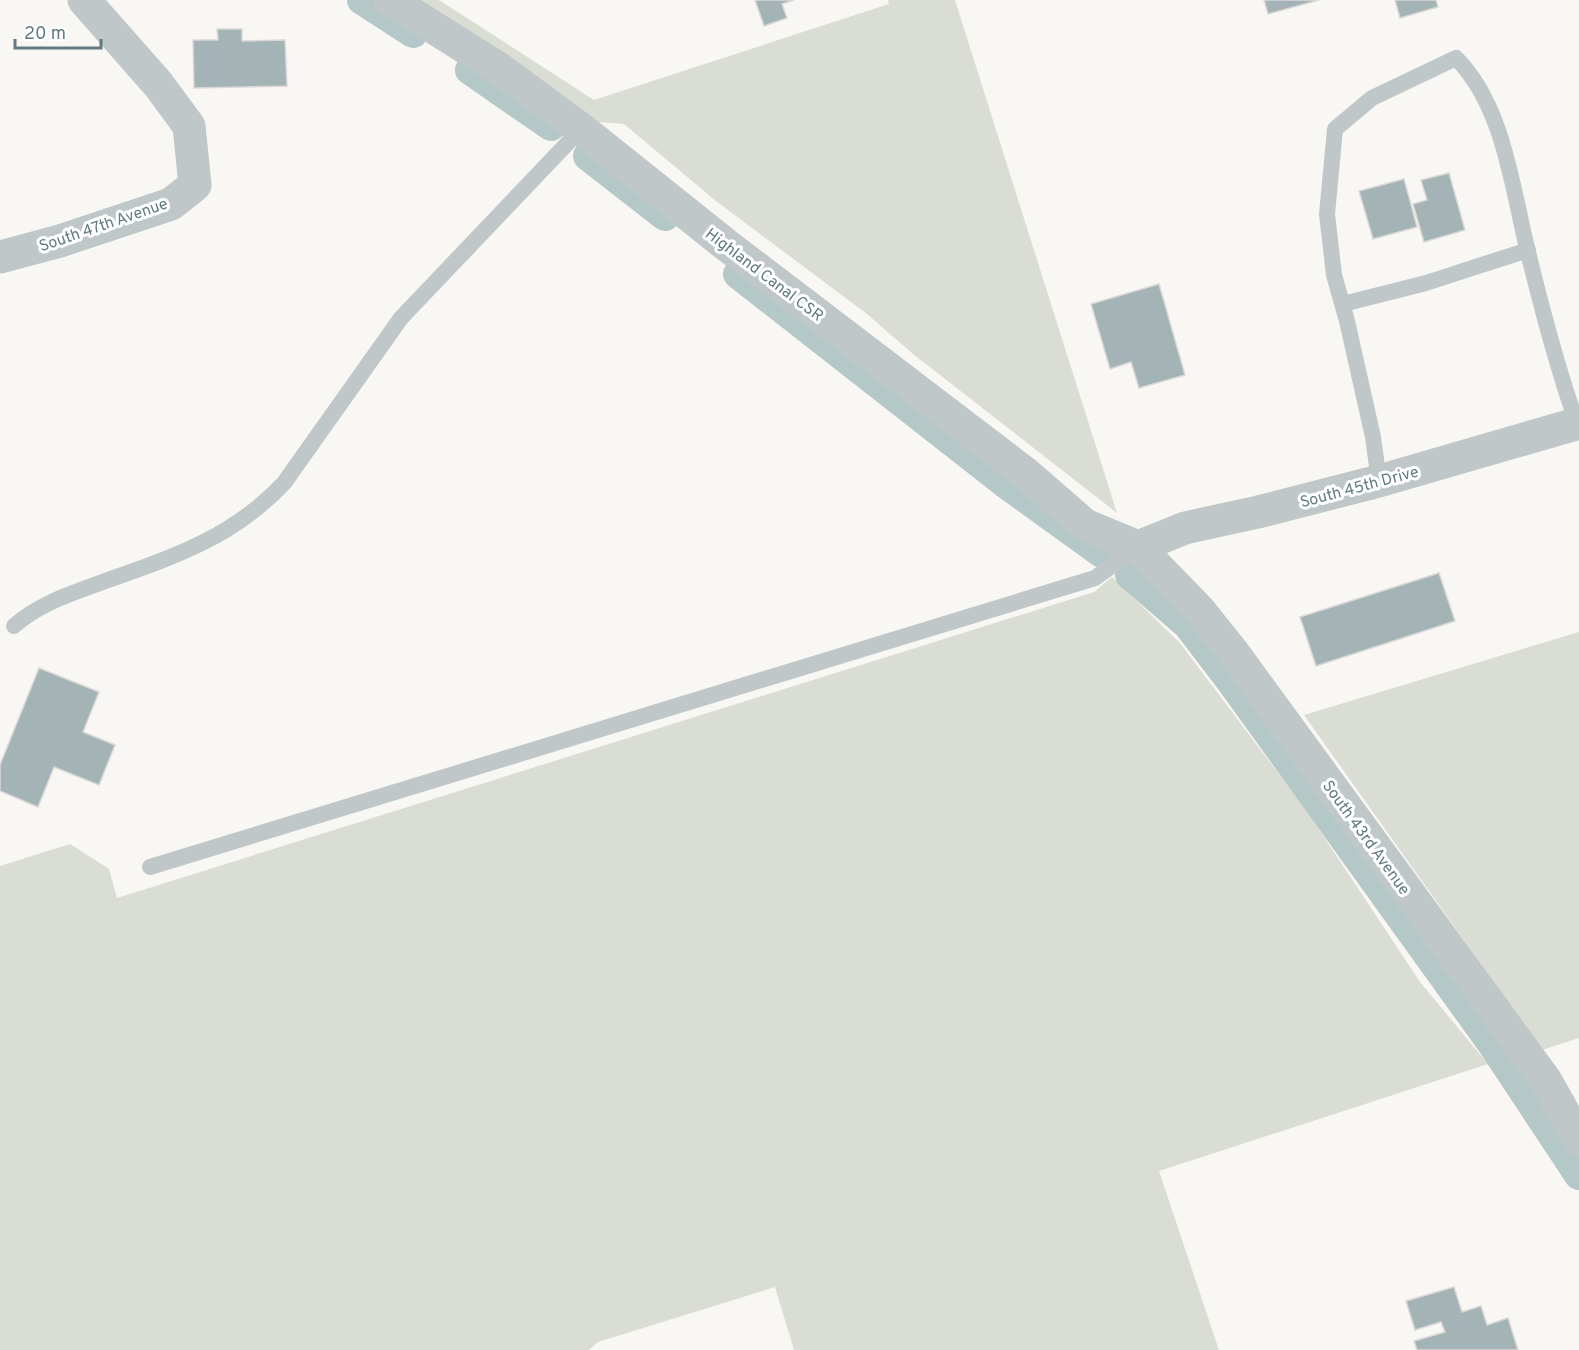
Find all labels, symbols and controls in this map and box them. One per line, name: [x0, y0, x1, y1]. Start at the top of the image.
scale bar: [15, 12, 100, 50]
text: 20 m: [24, 23, 66, 46]
street label: South 47th Avenue: [37, 195, 171, 257]
street label: Highland Canal CSR: [701, 225, 827, 327]
street label: South 45th Drive: [1298, 462, 1421, 513]
street label: South 43rd Avenue: [1317, 777, 1414, 899]

